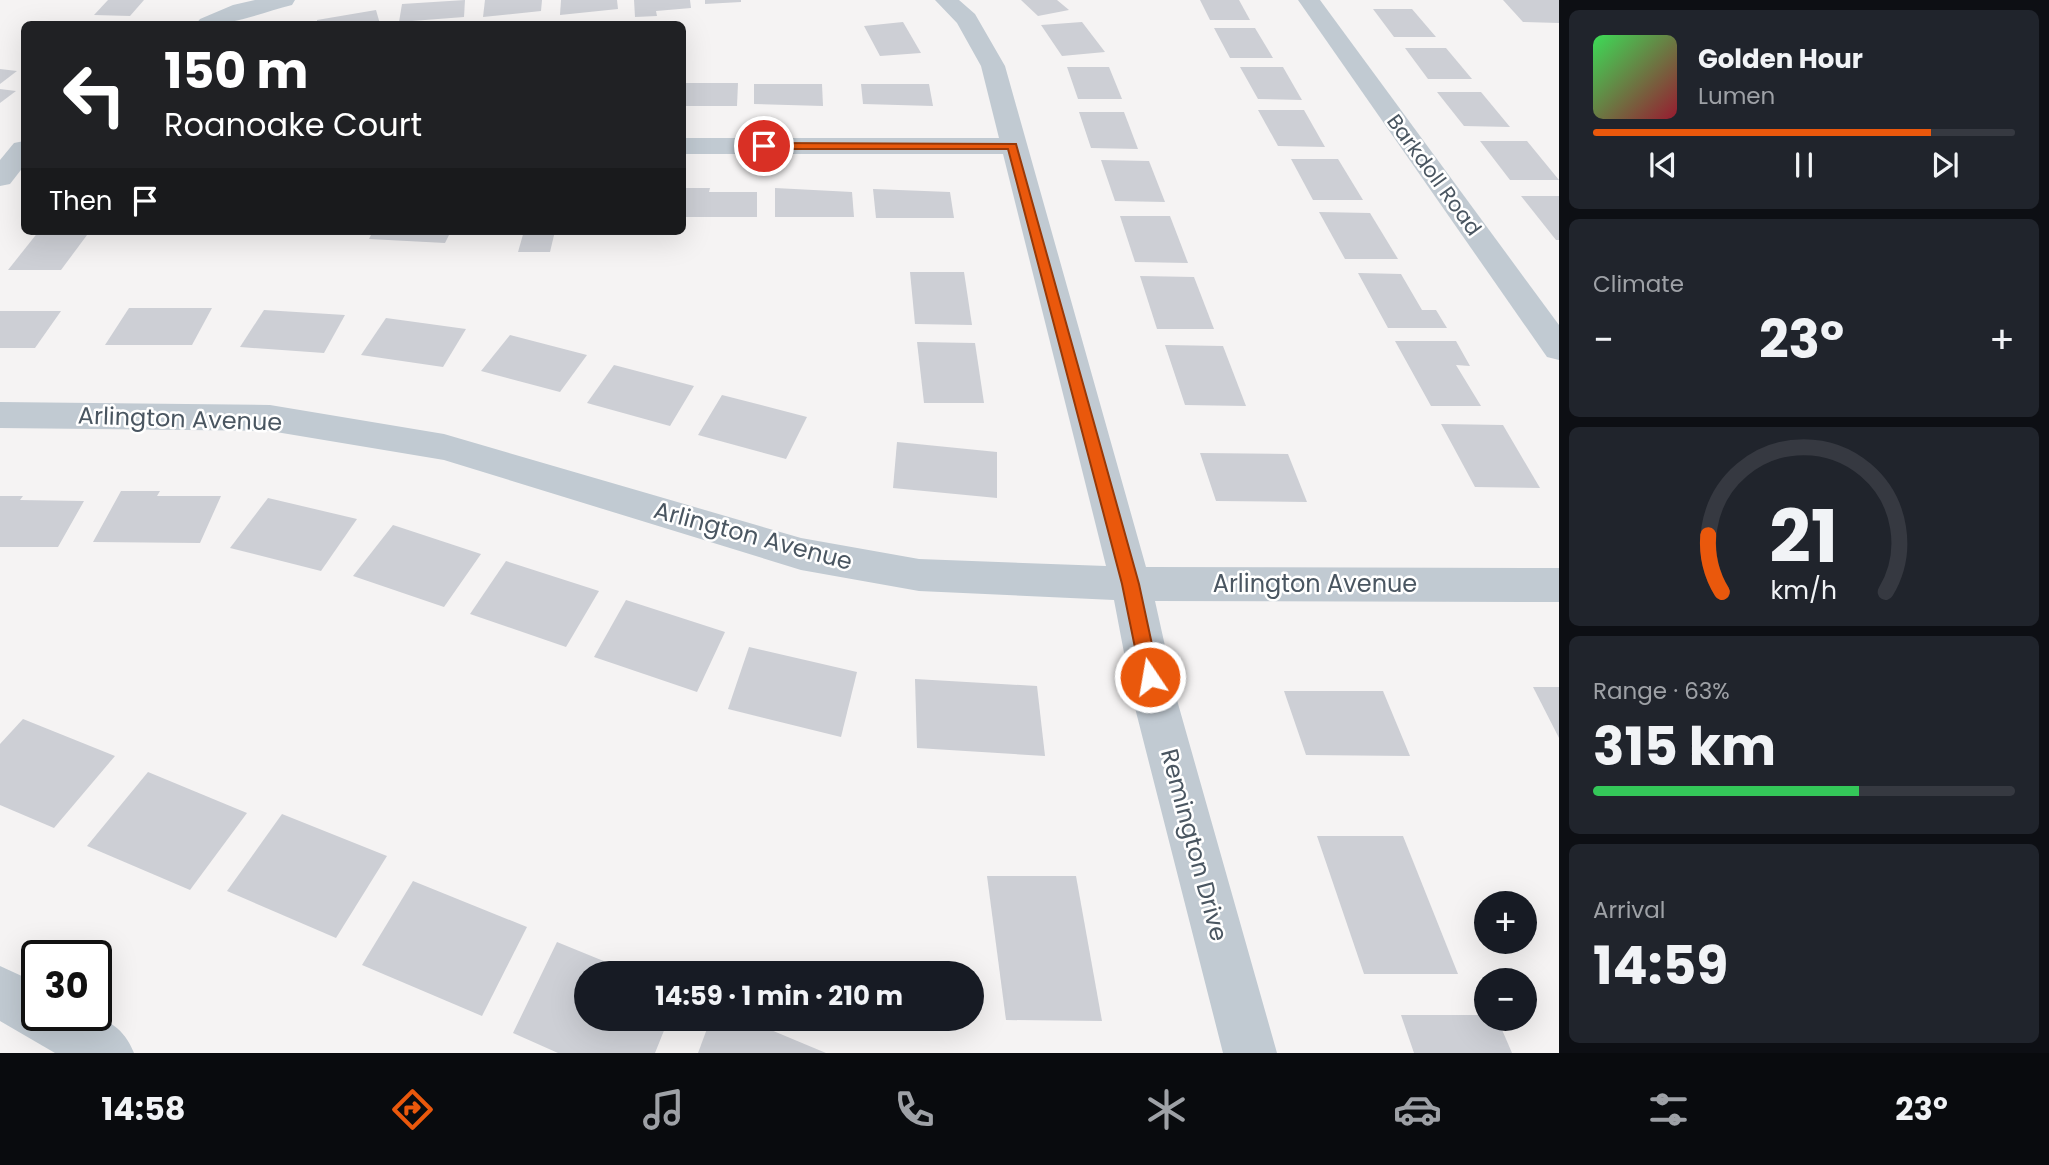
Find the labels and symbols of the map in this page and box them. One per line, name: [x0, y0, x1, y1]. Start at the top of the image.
street label: Barkdoll Road: [1380, 108, 1488, 241]
pin: [734, 116, 794, 176]
street label: Arlington Avenue: [77, 398, 283, 439]
street label: Arlington Avenue: [650, 493, 856, 578]
street label: Arlington Avenue: [1213, 567, 1417, 600]
position arrow: [1113, 640, 1187, 714]
street label: Remington Drive: [1153, 745, 1236, 945]
speed limit sign: 30: [21, 940, 112, 1031]

